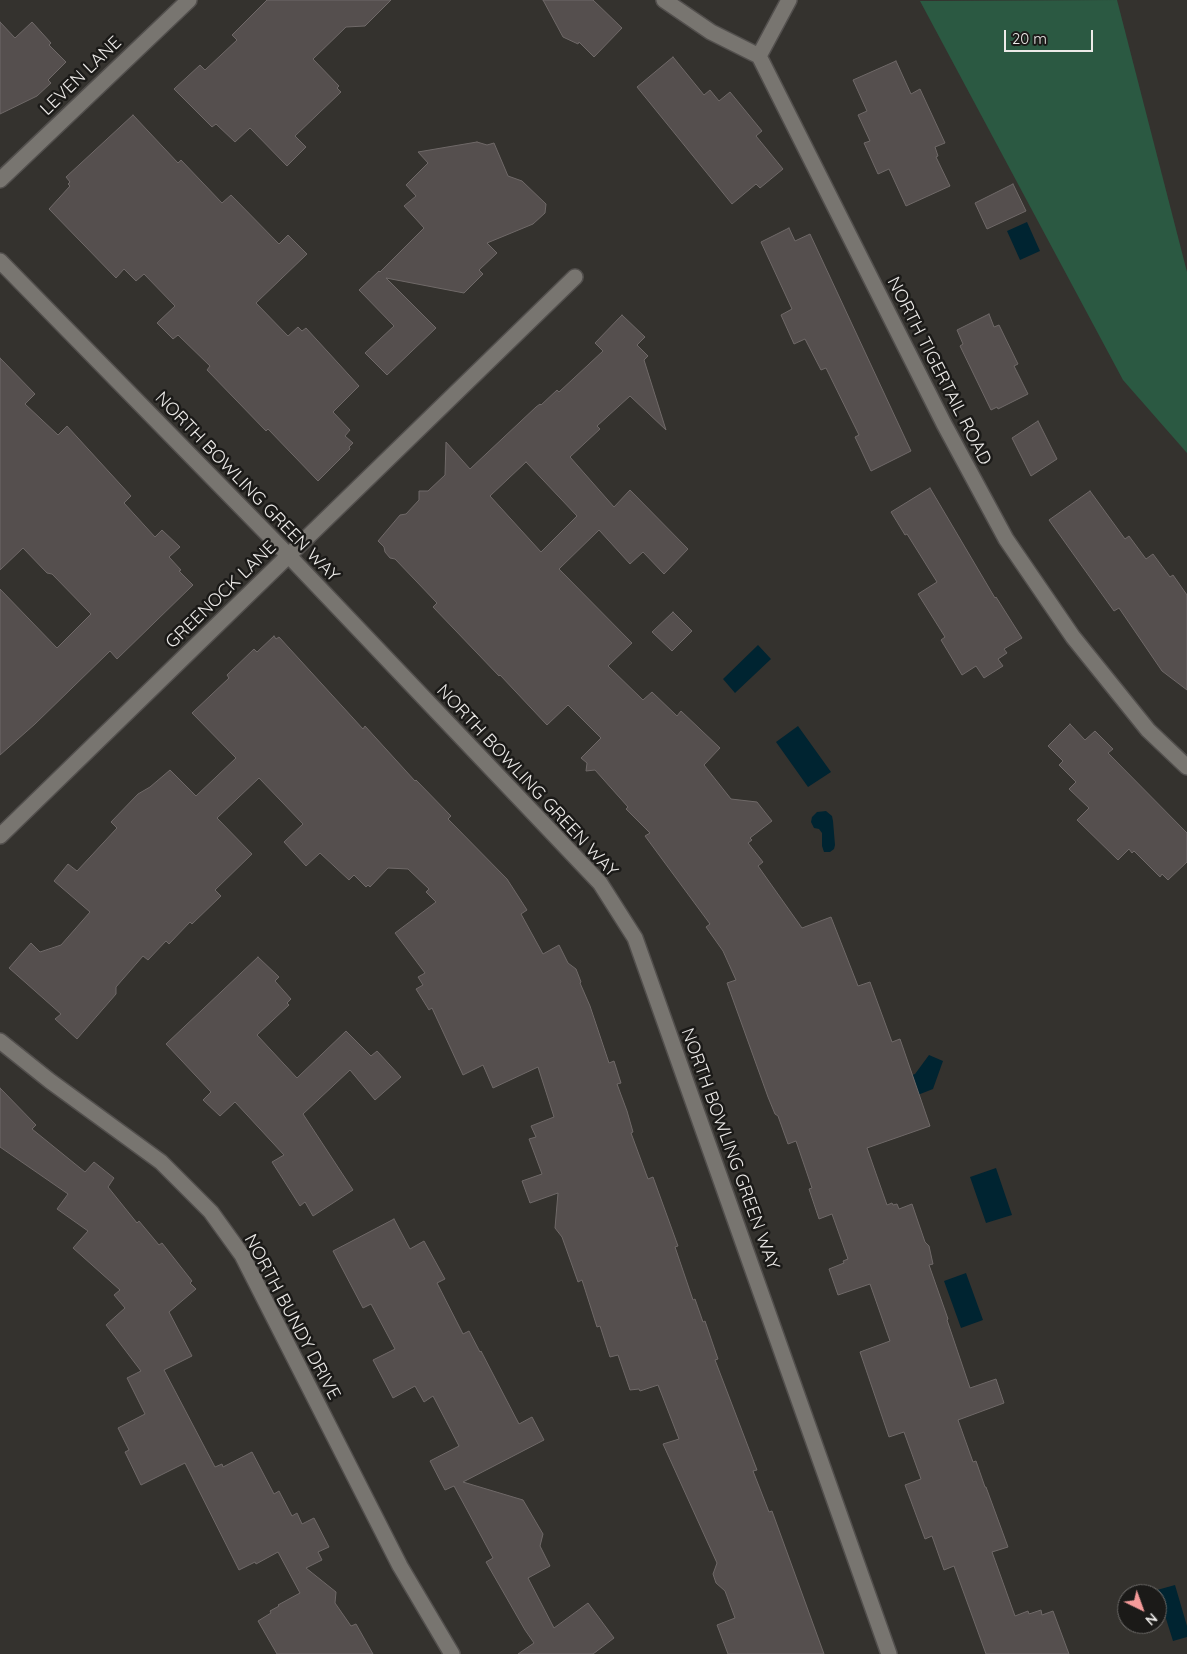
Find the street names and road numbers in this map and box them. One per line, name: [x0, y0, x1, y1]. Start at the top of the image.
street label: LEVEN LANE: [36, 32, 126, 120]
street label: NORTH TIGERTAIL ROAD: [882, 273, 996, 469]
street label: NORTH BOWLING GREEN WAY: [150, 387, 344, 587]
street label: GREENOCK LANE: [161, 537, 281, 653]
street label: NORTH BOWLING GREEN WAY: [432, 680, 622, 882]
street label: NORTH BOWLING GREEN WAY: [676, 1025, 784, 1273]
street label: NORTH BUNDY DRIVE: [239, 1231, 345, 1403]

